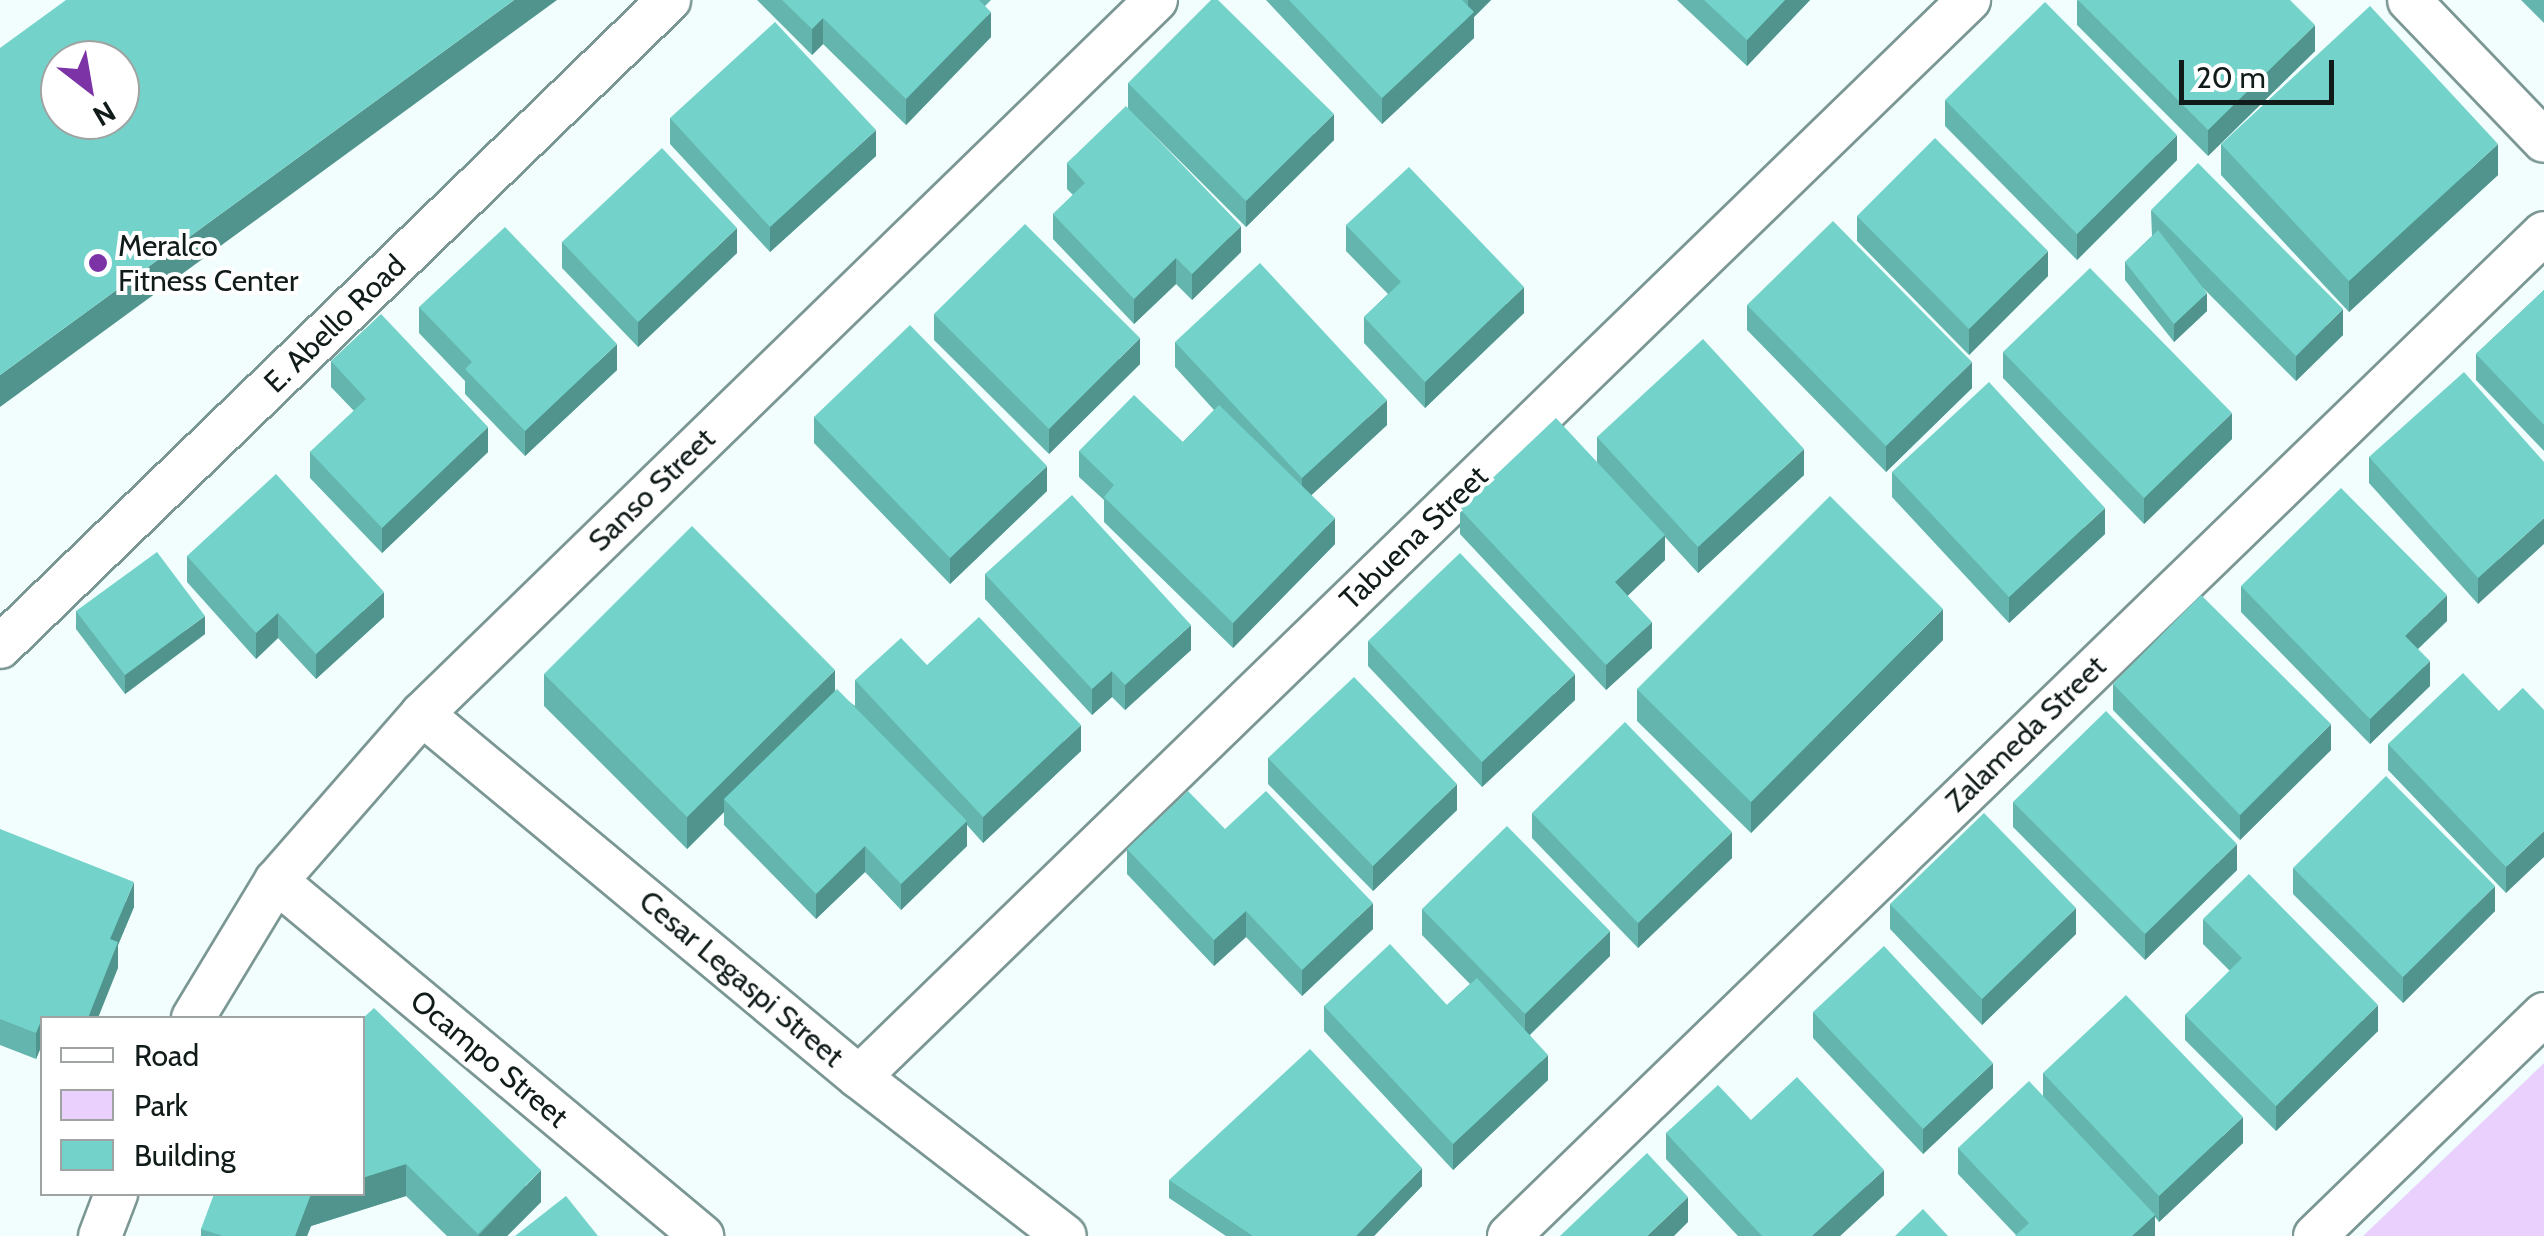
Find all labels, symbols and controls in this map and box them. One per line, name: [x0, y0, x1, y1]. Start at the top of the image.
north arrow: [40, 40, 140, 140]
scale bar: [2184, 40, 2339, 102]
text: 20 m: [2196, 59, 2266, 96]
text: N: [87, 94, 122, 134]
place label: Meralco Fitness Center: [118, 228, 298, 298]
street label: E. Abello Road: [257, 248, 413, 400]
marker: Meralco Fitness Center: [87, 252, 109, 274]
street label: Sanso Street: [581, 421, 723, 559]
street label: Tabuena Street: [1333, 459, 1495, 617]
street label: Zalameda Street: [1938, 649, 2114, 819]
street label: Cesar Legaspi Street: [632, 883, 850, 1075]
street label: Ocampo Street: [403, 983, 575, 1135]
legend: [40, 1016, 365, 1196]
text: Road: [134, 1037, 199, 1074]
text: Park: [134, 1087, 188, 1124]
text: Building: [134, 1137, 236, 1174]

